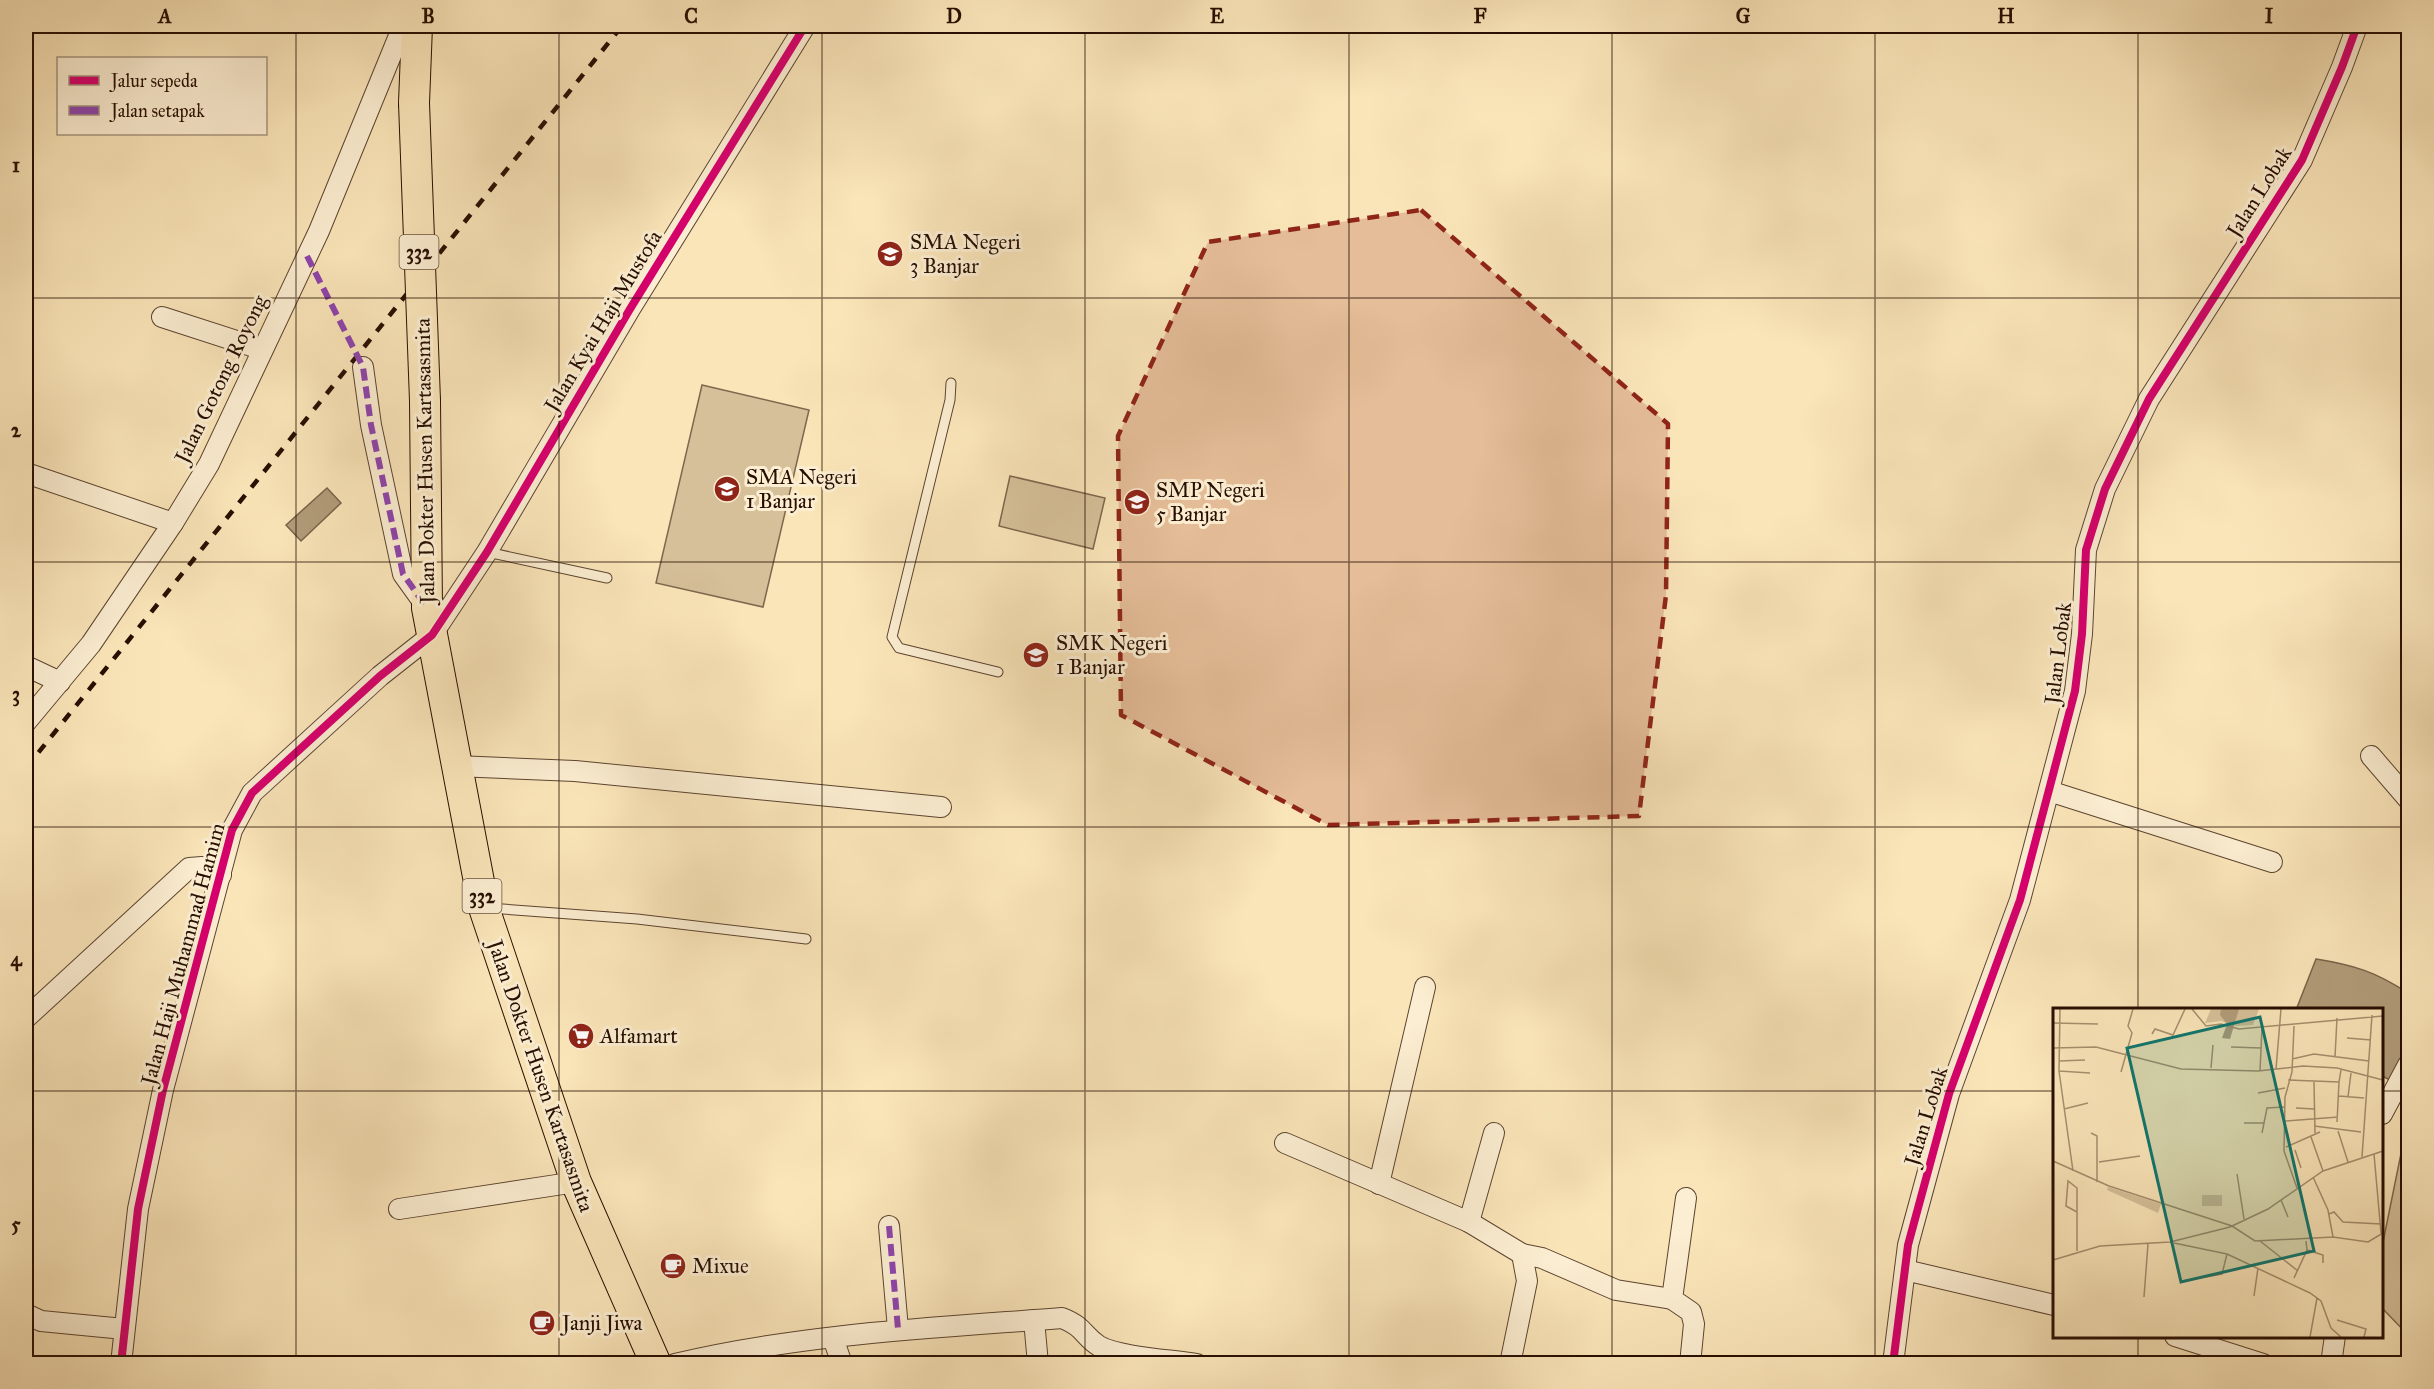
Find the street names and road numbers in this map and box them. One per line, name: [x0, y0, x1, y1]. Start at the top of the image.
street label: Jalan Lobak: [2220, 141, 2297, 244]
street label: Jalan Kyai Haji Mustofa: [537, 225, 668, 418]
road number: 332: [400, 235, 438, 269]
street label: Jalan Gotong Royong: [168, 290, 273, 469]
street label: Jalan Dokter Husen Kartasasmita: [410, 318, 441, 606]
street label: Jalan Lobak: [2039, 600, 2077, 707]
street label: Jalan Haji Muhammad Hamim: [135, 820, 231, 1090]
road number: 332: [462, 879, 502, 913]
street label: Jalan Dokter Husen Kartasasmita: [482, 935, 600, 1216]
street label: Jalan Lobak: [1898, 1063, 1953, 1171]

